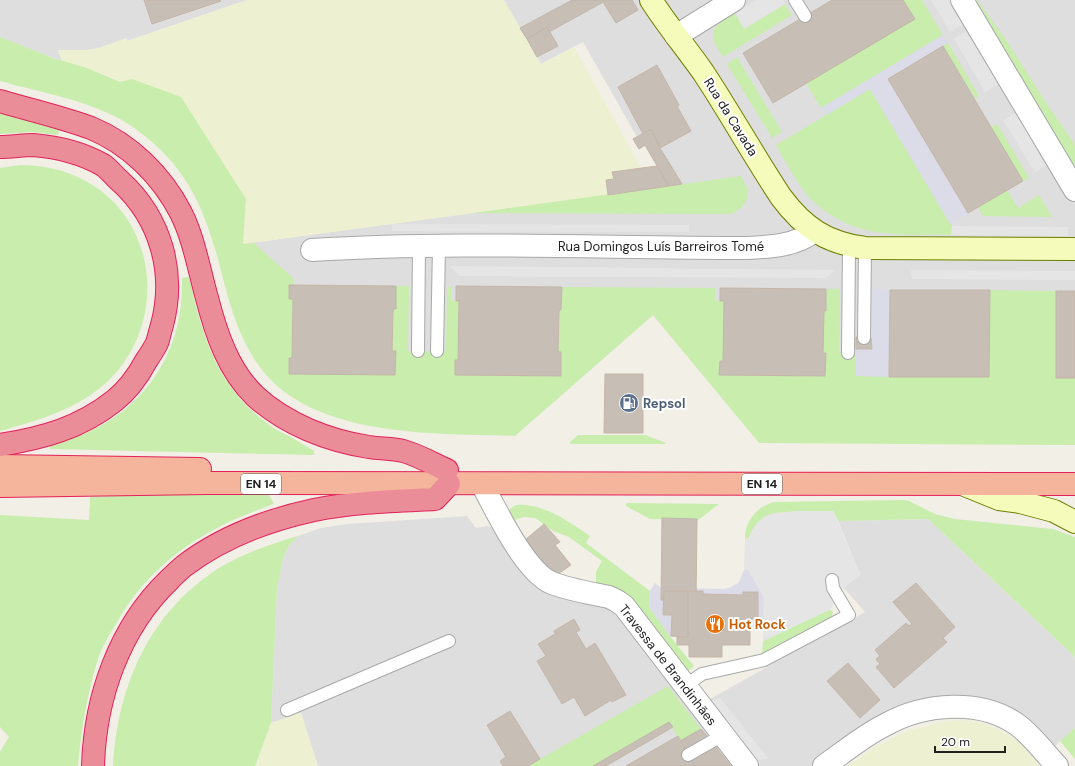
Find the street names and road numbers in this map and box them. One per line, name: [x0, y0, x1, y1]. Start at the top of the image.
street label: Rua da Cavada: [700, 75, 762, 159]
street label: Rua Domingos Luís Barreiros Tomé: [558, 238, 764, 255]
road number: EN 14: [241, 474, 281, 494]
road number: EN 14: [742, 474, 782, 494]
street label: Travessa de Brandinhães: [615, 601, 721, 729]

